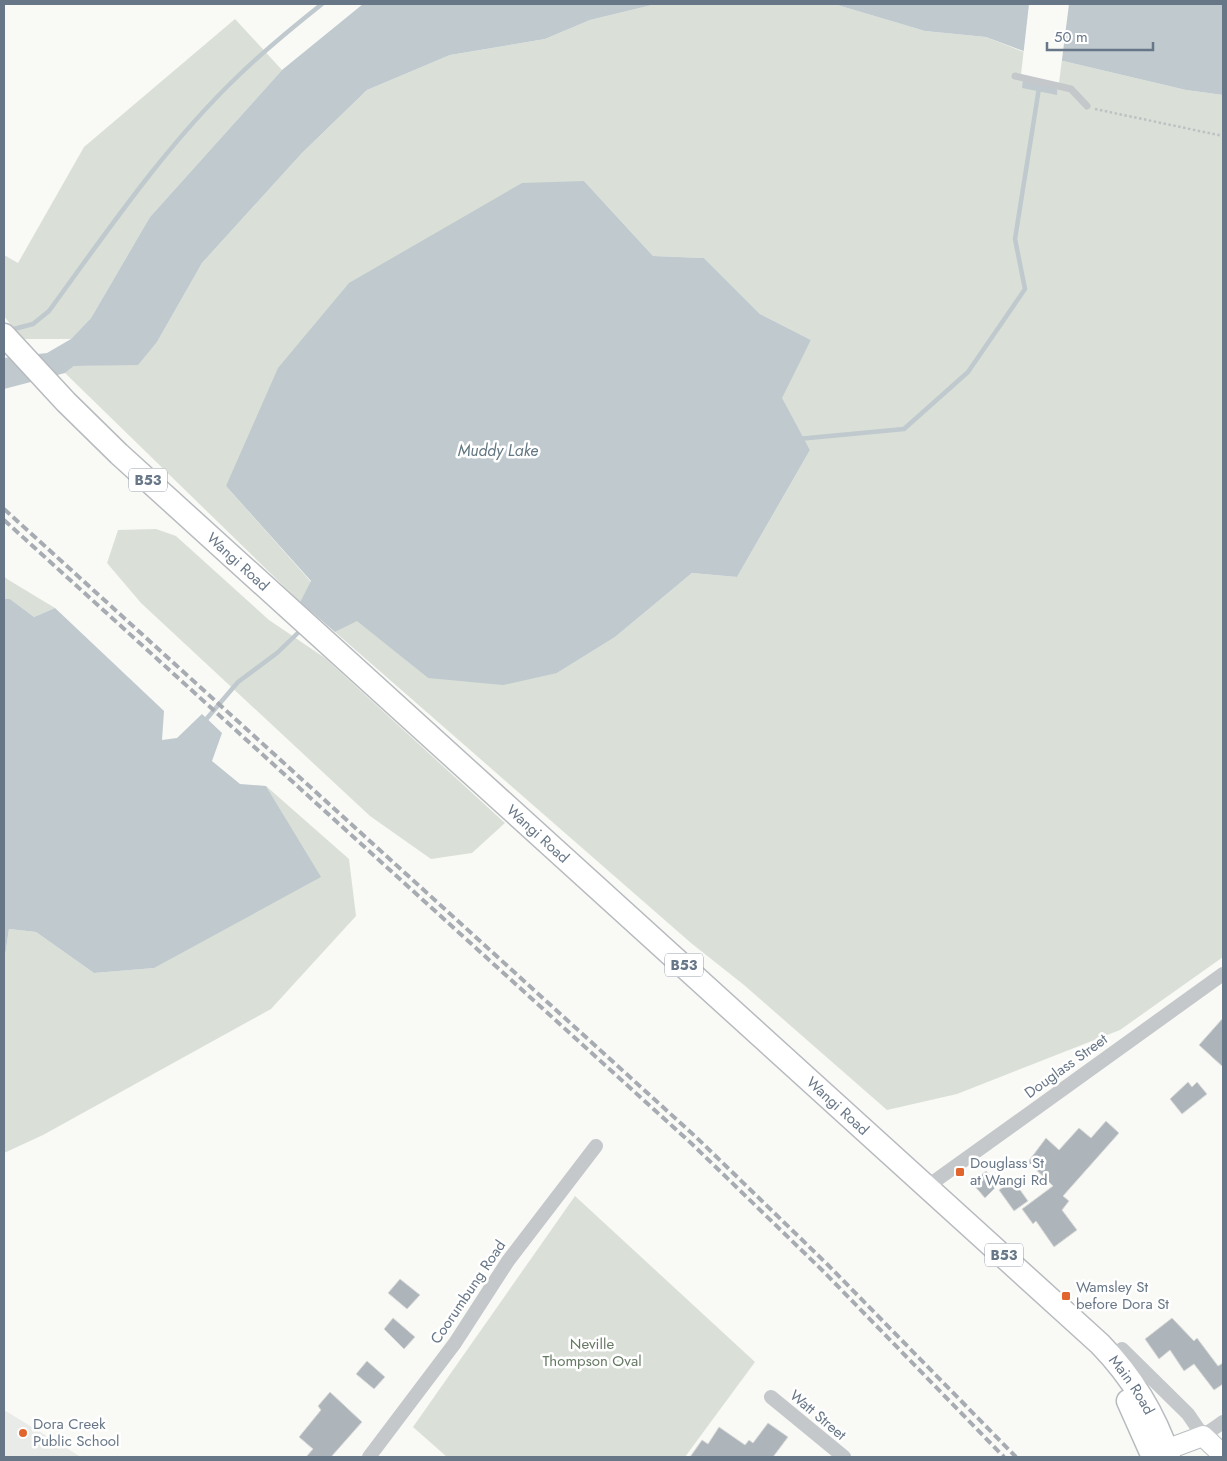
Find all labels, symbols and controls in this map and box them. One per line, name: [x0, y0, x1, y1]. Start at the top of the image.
scale bar: [1047, 20, 1153, 52]
text: 50 m: [1054, 26, 1088, 48]
water label: Muddy Lake: [458, 439, 538, 462]
road number: B53: [129, 468, 167, 492]
street label: Wangi Road: [202, 528, 274, 596]
street label: Wangi Road: [502, 800, 574, 868]
road number: B53: [665, 954, 703, 976]
street label: Douglass Street: [1020, 1028, 1112, 1104]
street label: Wangi Road: [802, 1072, 874, 1140]
place label: Douglass St at Wangi Rd: [970, 1152, 1048, 1191]
marker: Douglass St at Wangi Rd: [954, 1166, 966, 1178]
street label: Coorumbung Road: [425, 1236, 511, 1348]
road number: B53: [985, 1244, 1023, 1266]
place label: Wamsley St before Dora St: [1076, 1276, 1169, 1315]
marker: Wamsley St before Dora St: [1060, 1290, 1072, 1302]
park label: Neville Thompson Oval: [542, 1333, 642, 1372]
street label: Main Road: [1104, 1350, 1160, 1419]
street label: Watt Street: [785, 1385, 851, 1446]
place label: Dora Creek Public School: [33, 1413, 119, 1452]
marker: Dora Creek Public School: [17, 1427, 29, 1439]

